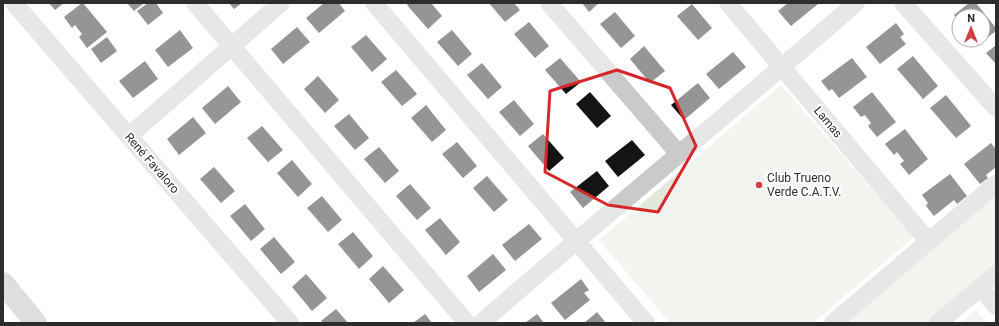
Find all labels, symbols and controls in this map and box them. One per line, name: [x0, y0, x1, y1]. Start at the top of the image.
north arrow: [951, 8, 991, 48]
text: N: [967, 12, 975, 25]
street label: Lamas: [811, 104, 845, 140]
street label: René Favaloro: [122, 130, 182, 196]
place label: Club Trueno Verde C.A.T.V.: [767, 171, 841, 199]
marker: Club Trueno Verde C.A.T.V.: [754, 180, 764, 190]

